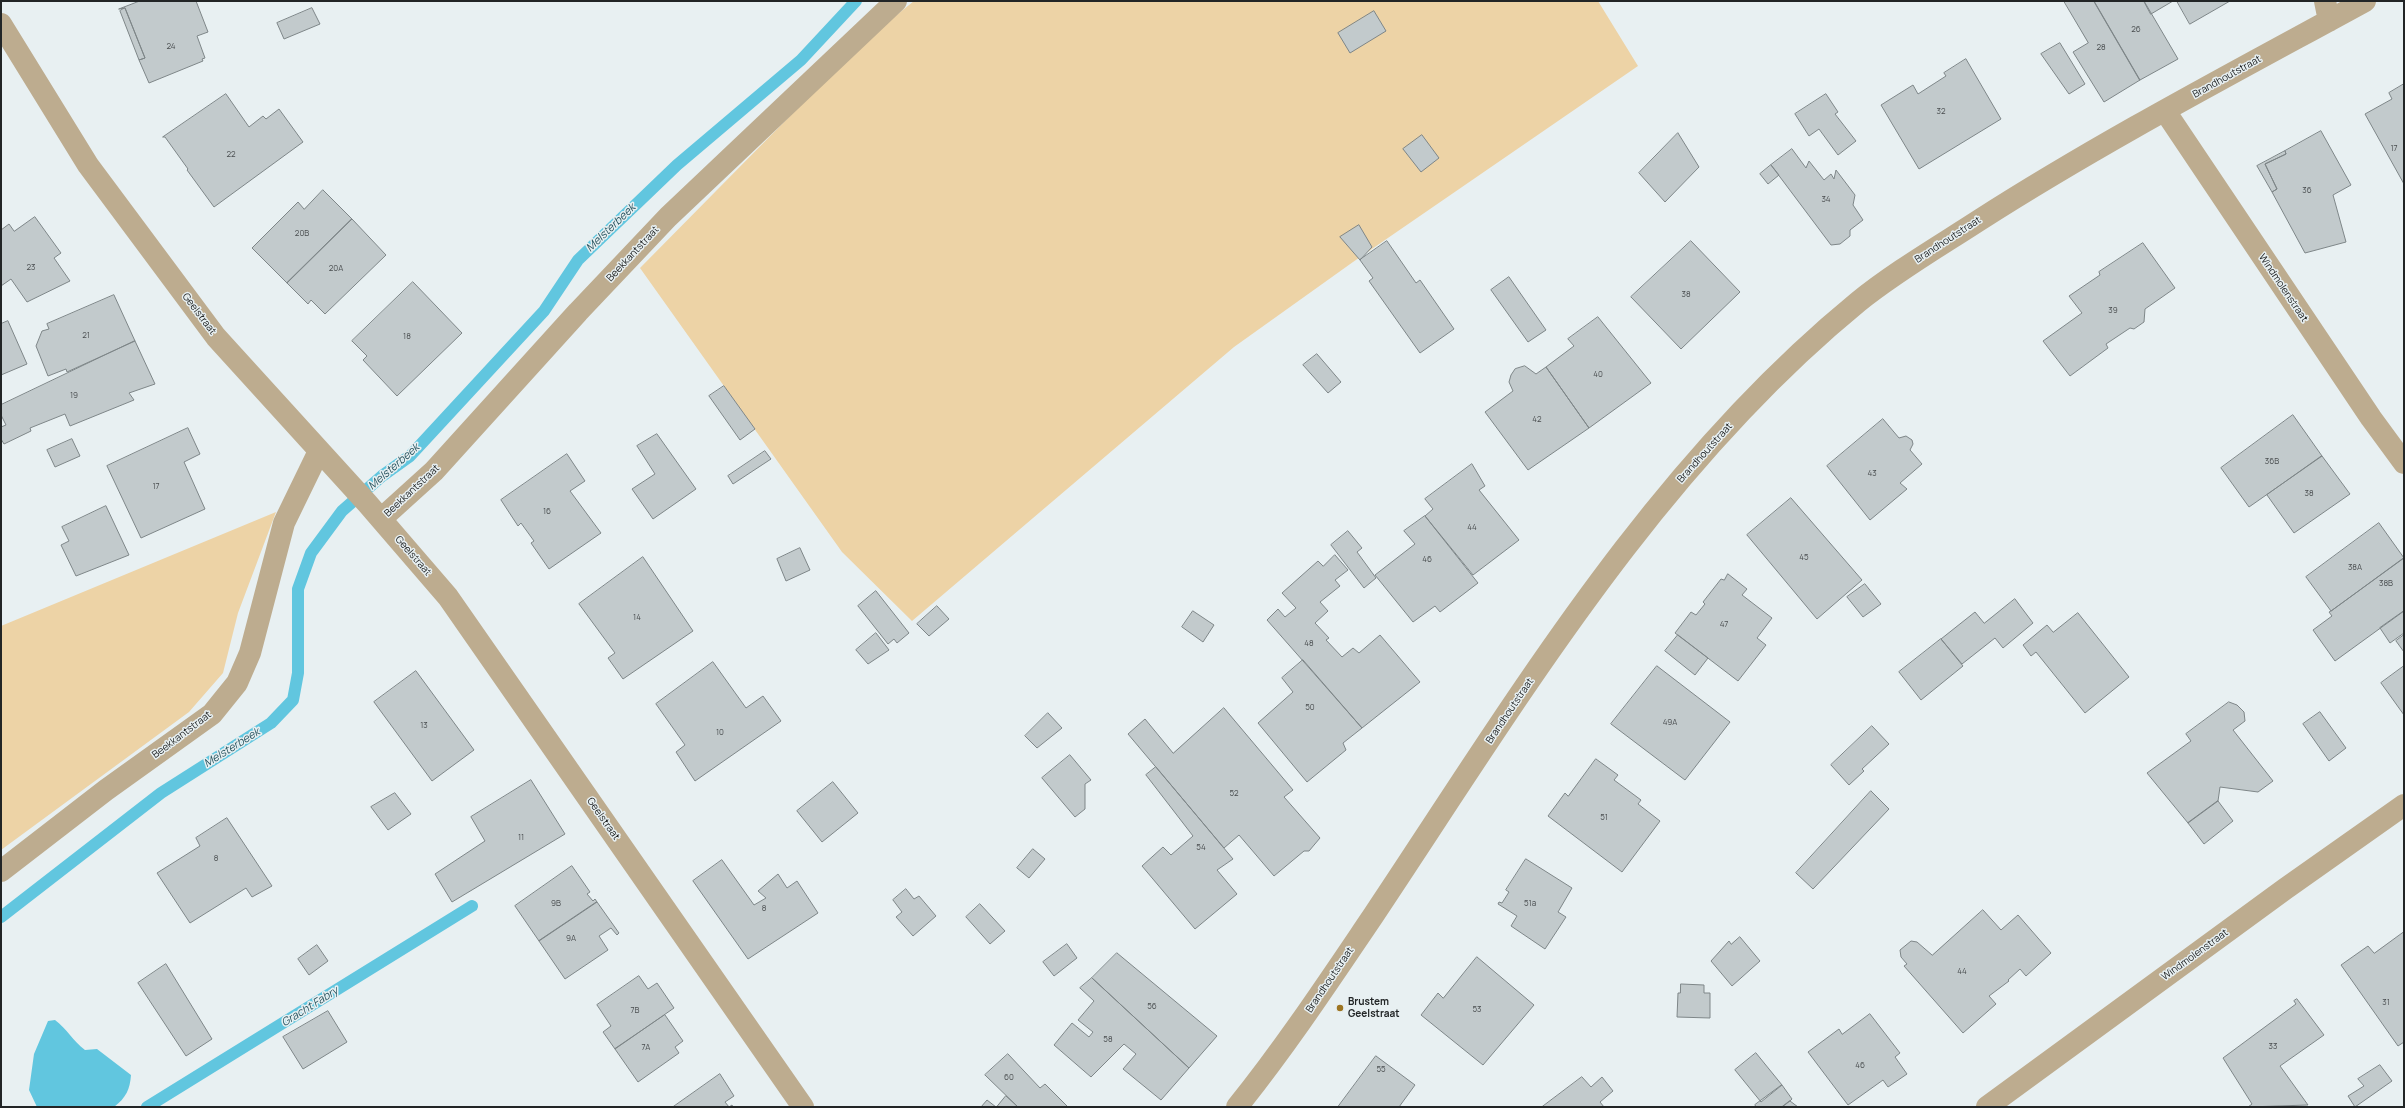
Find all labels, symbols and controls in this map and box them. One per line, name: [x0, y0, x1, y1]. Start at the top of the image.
house number: 26: [2131, 25, 2141, 35]
house number: 24: [166, 42, 176, 52]
house number: 28: [2096, 43, 2106, 53]
street label: Brandhoutstraat: [2191, 53, 2263, 101]
house number: 32: [1937, 107, 1945, 117]
house number: 17: [2390, 144, 2398, 154]
house number: 22: [226, 150, 236, 160]
house number: 36: [2302, 186, 2312, 196]
house number: 34: [1821, 195, 1831, 205]
water label: Melsterbeek: [584, 201, 638, 255]
street label: Brandhoutstraat: [1913, 214, 1983, 266]
street label: Beekkantstraat: [604, 224, 662, 284]
house number: 20B: [295, 229, 309, 239]
street label: Windmolenstraat: [2256, 252, 2310, 324]
house number: 23: [27, 263, 35, 273]
house number: 20A: [329, 264, 343, 274]
house number: 38: [1681, 290, 1691, 300]
street label: Geelstraat: [180, 291, 218, 337]
house number: 39: [2108, 306, 2118, 316]
house number: 21: [82, 331, 90, 341]
house number: 18: [403, 332, 411, 342]
house number: 40: [1593, 370, 1603, 380]
house number: 19: [70, 391, 78, 401]
house number: 42: [1532, 415, 1542, 425]
street label: Brandhoutstraat: [1675, 421, 1735, 485]
water label: Melsterbeek: [366, 441, 422, 493]
house number: 36B: [2265, 457, 2279, 467]
street label: Beekkantstraat: [382, 462, 442, 520]
house number: 43: [1867, 469, 1877, 479]
house number: 17: [152, 482, 160, 492]
house number: 38: [2304, 489, 2314, 499]
house number: 16: [543, 507, 551, 517]
house number: 44: [1467, 523, 1477, 533]
street label: Geelstraat: [392, 534, 434, 578]
house number: 45: [1799, 553, 1809, 563]
house number: 46: [1422, 555, 1432, 565]
house number: 38A: [2348, 563, 2362, 573]
house number: 38B: [2379, 579, 2393, 589]
house number: 14: [633, 613, 641, 623]
house number: 47: [1720, 620, 1728, 630]
house number: 48: [1304, 639, 1314, 649]
street label: Brandhoutstraat: [1484, 676, 1536, 746]
house number: 50: [1305, 703, 1315, 713]
street label: Beekkantstraat: [150, 709, 214, 761]
house number: 49A: [1663, 718, 1677, 728]
house number: 13: [420, 721, 428, 731]
water label: Melsterbeek: [202, 726, 262, 770]
house number: 10: [716, 728, 724, 738]
house number: 52: [1230, 789, 1238, 799]
street label: Geelstraat: [584, 796, 622, 842]
house number: 51: [1600, 813, 1608, 823]
house number: 11: [518, 833, 524, 843]
house number: 54: [1196, 843, 1206, 853]
house number: 8: [214, 854, 218, 864]
house number: 9B: [551, 899, 561, 909]
house number: 51a: [1524, 899, 1536, 909]
house number: 8: [762, 904, 766, 914]
street label: Windmolenstraat: [2159, 927, 2231, 983]
house number: 9A: [566, 934, 576, 944]
street label: Brandhoutstraat: [1304, 945, 1356, 1015]
house number: 44: [1957, 967, 1967, 977]
water label: Gracht Fabry: [279, 984, 341, 1030]
place label: Brustem Geelstraat: [1348, 996, 1400, 1020]
house number: 31: [2382, 998, 2390, 1008]
house number: 56: [1147, 1002, 1157, 1012]
marker: Brustem Geelstraat: [1335, 1003, 1345, 1013]
house number: 53: [1472, 1005, 1482, 1015]
house number: 7B: [631, 1006, 639, 1016]
house number: 58: [1103, 1035, 1113, 1045]
house number: 33: [2269, 1042, 2277, 1052]
house number: 7A: [642, 1043, 650, 1053]
house number: 46: [1855, 1061, 1865, 1071]
house number: 55: [1376, 1065, 1386, 1075]
house number: 60: [1004, 1073, 1014, 1083]

